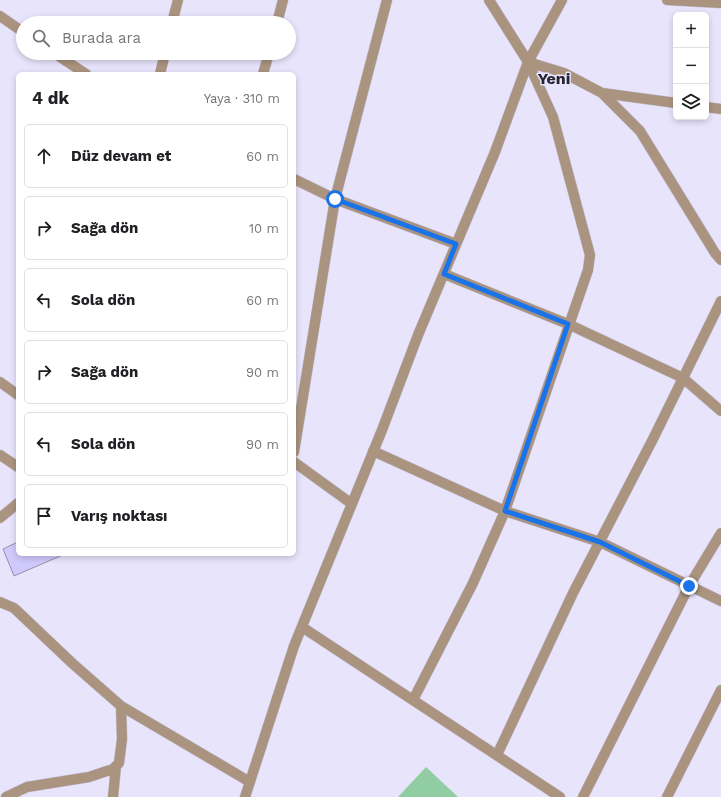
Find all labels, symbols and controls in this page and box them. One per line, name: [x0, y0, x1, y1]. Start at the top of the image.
map controls: [673, 12, 709, 120]
button: +: [673, 12, 709, 48]
search box: [16, 16, 296, 60]
icon: search: [30, 27, 52, 49]
text: Burada ara: [62, 29, 141, 47]
button: −: [673, 48, 709, 84]
district label: Yeni: [538, 69, 570, 88]
button: layers: [673, 84, 709, 120]
text: 4 dk: [32, 88, 69, 108]
text: Yaya · 310 m: [204, 91, 280, 106]
icon: ahead: [33, 145, 55, 167]
text: Düz devam et: [71, 147, 171, 165]
text: 60 m: [246, 149, 279, 164]
route start: [326, 190, 344, 208]
icon: right: [33, 217, 55, 239]
text: Sağa dön: [71, 219, 138, 237]
text: 10 m: [249, 221, 279, 236]
icon: left: [33, 289, 55, 311]
text: Sola dön: [71, 291, 135, 309]
text: 60 m: [246, 293, 279, 308]
icon: right: [33, 361, 55, 383]
text: Sağa dön: [71, 363, 138, 381]
text: 90 m: [246, 365, 279, 380]
icon: left: [33, 433, 55, 455]
text: Sola dön: [71, 435, 135, 453]
text: 90 m: [246, 437, 279, 452]
icon: arrive: [33, 505, 55, 527]
text: Varış noktası: [71, 507, 168, 525]
route end: [680, 577, 698, 595]

